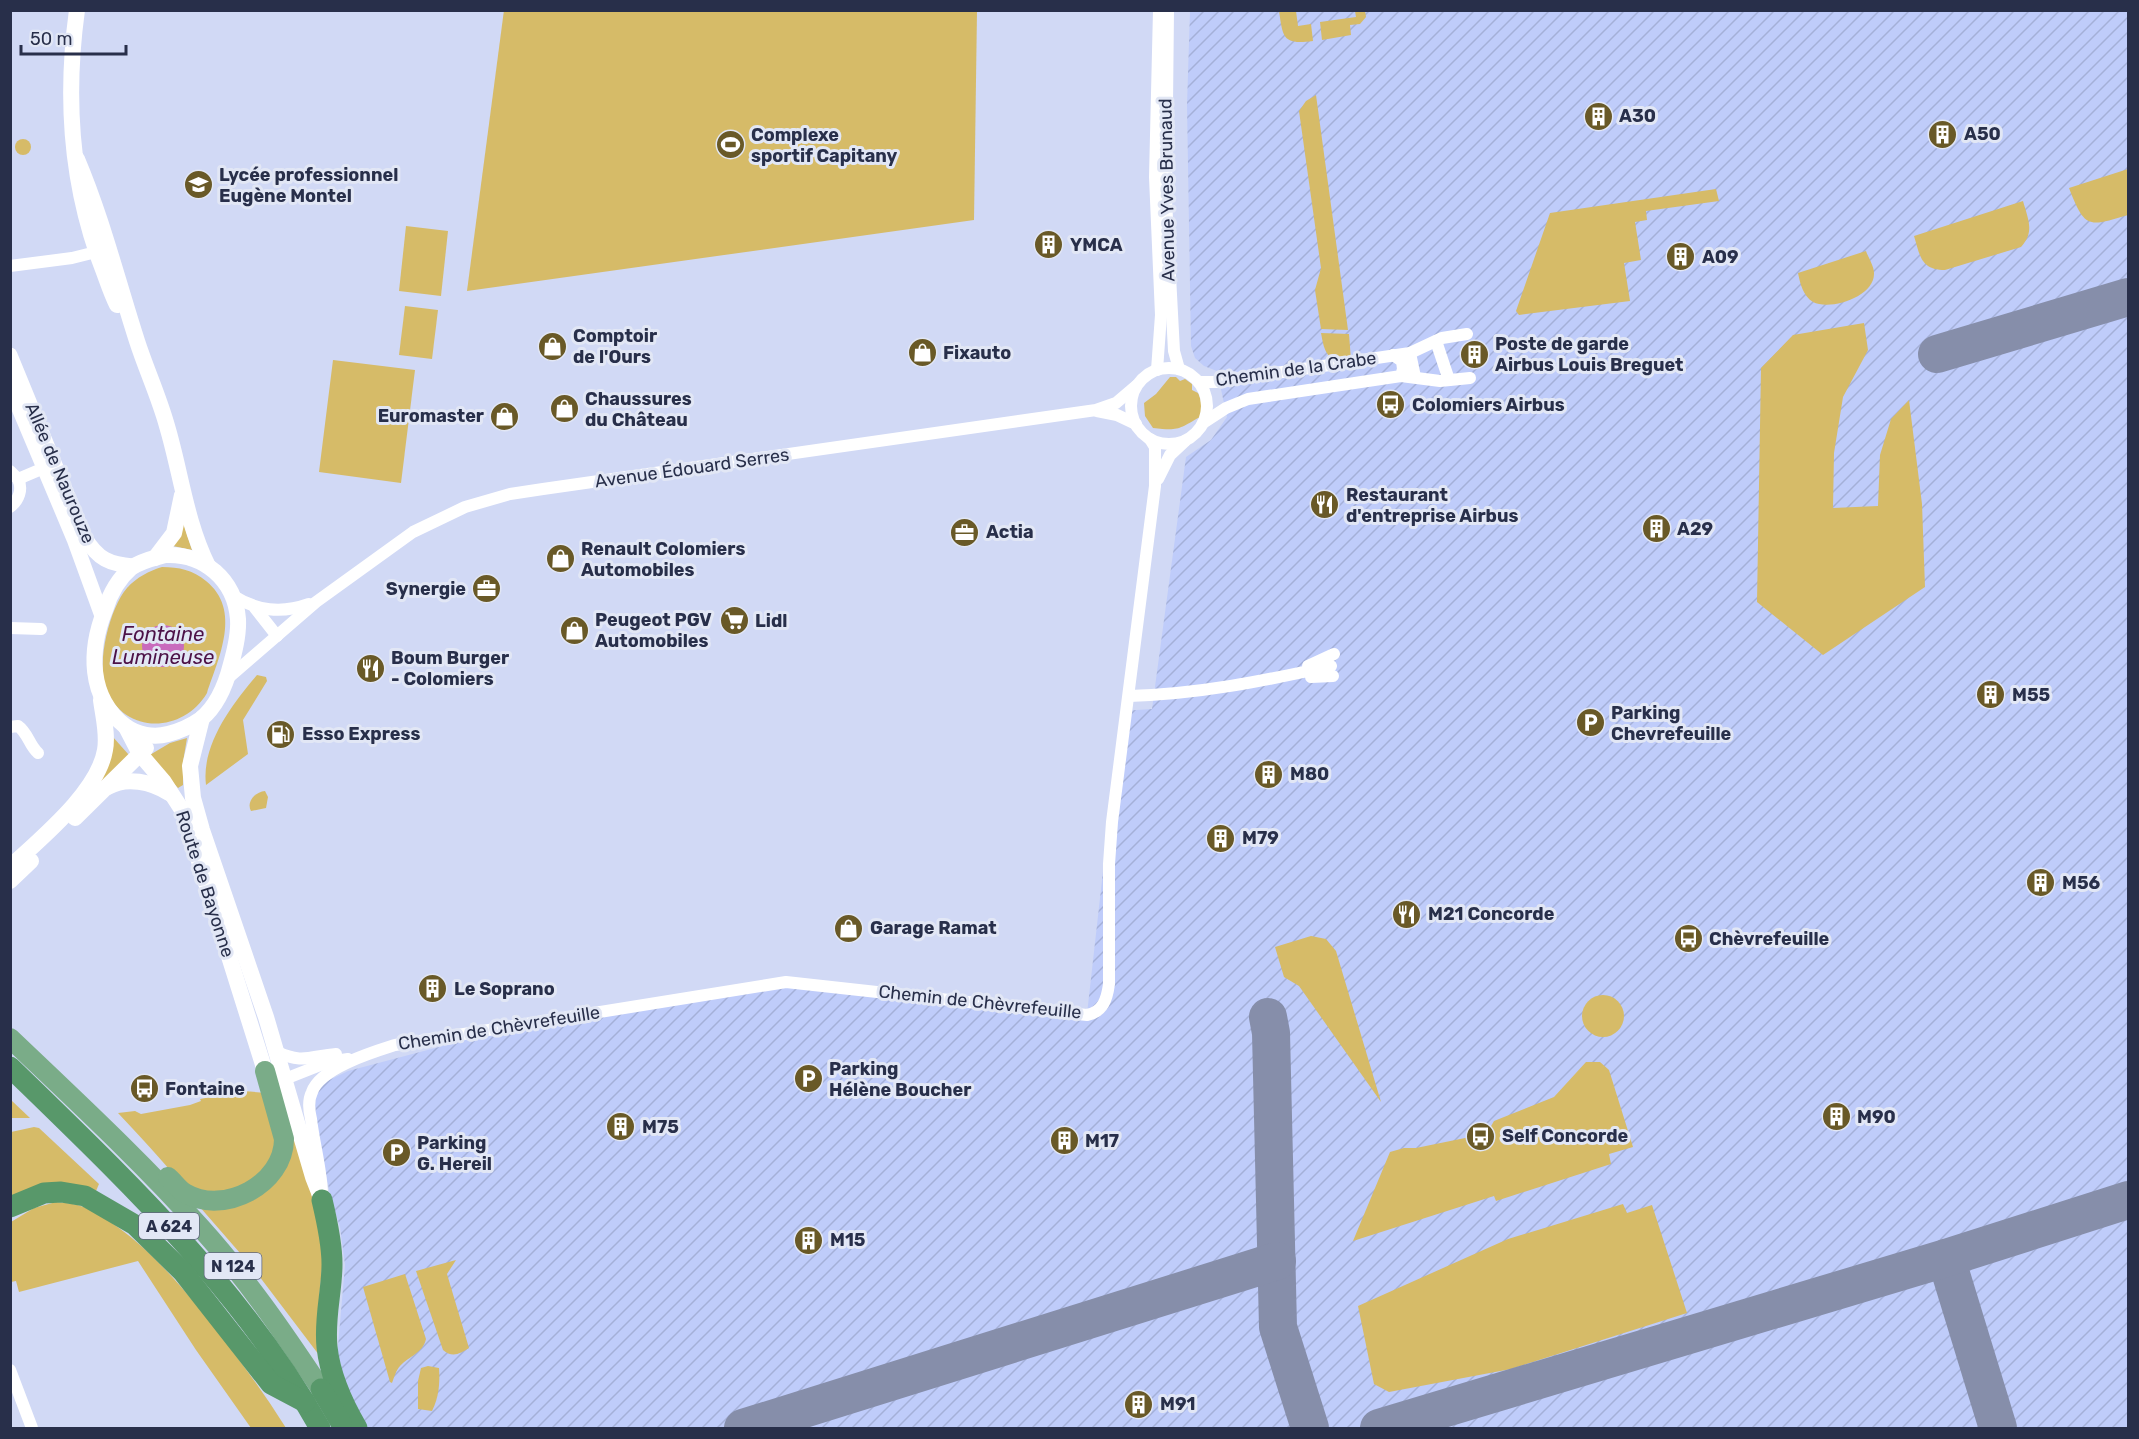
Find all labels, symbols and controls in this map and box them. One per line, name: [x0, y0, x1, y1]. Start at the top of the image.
scale bar: [21, 18, 126, 56]
text: 50 m: [30, 28, 73, 50]
street label: Avenue Yves Brunaud: [1154, 98, 1180, 282]
building icon: A30: [1582, 100, 1614, 132]
place label: A30: [1619, 105, 1656, 127]
building icon: A50: [1927, 118, 1959, 150]
place label: A50: [1964, 123, 2001, 145]
place label: Complexe sportif Capitany: [751, 124, 898, 167]
sports icon: Complexe sportif Capitany: [714, 129, 746, 161]
place label: Lycée professionnel Eugène Montel: [219, 164, 398, 207]
school or university icon: Lycée professionnel Eugène Montel: [182, 169, 214, 201]
building icon: YMCA: [1033, 229, 1065, 261]
place label: YMCA: [1070, 234, 1123, 256]
building icon: A09: [1665, 241, 1697, 273]
place label: A09: [1702, 246, 1739, 268]
place label: Comptoir de l'Ours: [573, 325, 657, 368]
shop icon: Comptoir de l'Ours: [536, 330, 568, 362]
place label: Poste de garde Airbus Louis Breguet: [1495, 333, 1684, 376]
shop icon: Fixauto: [906, 337, 938, 369]
building icon: Poste de garde Airbus Louis Breguet: [1458, 338, 1490, 370]
place label: Fixauto: [943, 342, 1011, 364]
street label: Chemin de la Crabe: [1214, 347, 1378, 391]
place label: Chaussures du Château: [585, 388, 692, 431]
bus stop icon: Colomiers Airbus: [1375, 389, 1407, 421]
shop icon: Chaussures du Château: [548, 393, 580, 425]
place label: Colomiers Airbus: [1412, 394, 1565, 416]
street label: Allée de Naurouze: [20, 399, 100, 547]
shop icon: Euromaster: [489, 400, 521, 432]
place label: Euromaster: [378, 405, 484, 427]
street label: Avenue Édouard Serres: [593, 443, 791, 493]
place label: Restaurant d'entreprise Airbus: [1346, 484, 1518, 527]
restaurant icon: Restaurant d'entreprise Airbus: [1309, 489, 1341, 521]
building icon: A29: [1640, 513, 1672, 545]
office icon: Actia: [949, 516, 981, 548]
place label: A29: [1677, 518, 1713, 540]
place label: Actia: [986, 521, 1034, 543]
place label: Renault Colomiers Automobiles: [581, 538, 745, 581]
shop icon: Renault Colomiers Automobiles: [544, 543, 576, 575]
office icon: Synergie: [471, 573, 503, 605]
place label: Synergie: [386, 578, 466, 600]
supermarket icon: Lidl: [718, 605, 750, 637]
place label: Peugeot PGV Automobiles: [595, 609, 712, 652]
place label: Lidl: [755, 610, 787, 632]
shop icon: Peugeot PGV Automobiles: [558, 614, 590, 646]
water label: Fontaine Lumineuse: [112, 622, 214, 669]
place label: Boum Burger - Colomiers: [391, 647, 509, 690]
restaurant icon: Boum Burger - Colomiers: [354, 652, 386, 684]
building icon: M55: [1975, 679, 2007, 711]
place label: M55: [2012, 684, 2050, 706]
place label: Parking Chevrefeuille: [1611, 702, 1732, 745]
parking icon: Parking Chevrefeuille: [1574, 707, 1606, 739]
fuel station icon: Esso Express: [265, 718, 297, 750]
place label: Esso Express: [302, 723, 420, 745]
building icon: M80: [1253, 758, 1285, 790]
place label: M80: [1290, 763, 1329, 785]
street label: Route de Bayonne: [171, 808, 239, 960]
building icon: M79: [1205, 822, 1237, 854]
place label: M79: [1242, 827, 1279, 849]
building icon: M56: [2025, 867, 2057, 899]
place label: M56: [2062, 872, 2101, 894]
restaurant icon: M21 Concorde: [1391, 898, 1423, 930]
place label: M21 Concorde: [1428, 903, 1555, 925]
shop icon: Garage Ramat: [833, 912, 865, 944]
place label: Garage Ramat: [870, 917, 997, 939]
bus stop icon: Chèvrefeuille: [1672, 923, 1704, 955]
place label: Chèvrefeuille: [1709, 928, 1830, 950]
building icon: Le Soprano: [417, 973, 449, 1005]
place label: Le Soprano: [454, 978, 555, 1000]
street label: Chemin de Chèvrefeuille: [877, 980, 1083, 1024]
street label: Chemin de Chèvrefeuille: [396, 1001, 602, 1055]
place label: Parking Hélène Boucher: [829, 1058, 971, 1101]
parking icon: Parking Hélène Boucher: [792, 1063, 824, 1095]
bus stop icon: Fontaine: [128, 1073, 160, 1105]
place label: Fontaine: [165, 1078, 245, 1100]
building icon: M90: [1820, 1101, 1852, 1133]
place label: M90: [1857, 1106, 1896, 1128]
building icon: M75: [605, 1111, 637, 1143]
place label: M75: [642, 1116, 679, 1138]
bus stop icon: Self Concorde: [1465, 1120, 1497, 1152]
building icon: M17: [1048, 1125, 1080, 1157]
place label: Self Concorde: [1502, 1125, 1628, 1147]
place label: M17: [1085, 1130, 1119, 1152]
place label: Parking G. Hereil: [417, 1132, 492, 1175]
parking icon: Parking G. Hereil: [380, 1137, 412, 1169]
road number: A 624: [139, 1213, 199, 1239]
building icon: M15: [793, 1224, 825, 1256]
place label: M15: [830, 1229, 865, 1251]
road number: N 124: [204, 1253, 262, 1279]
building icon: M91: [1123, 1388, 1155, 1420]
place label: M91: [1160, 1393, 1195, 1415]

